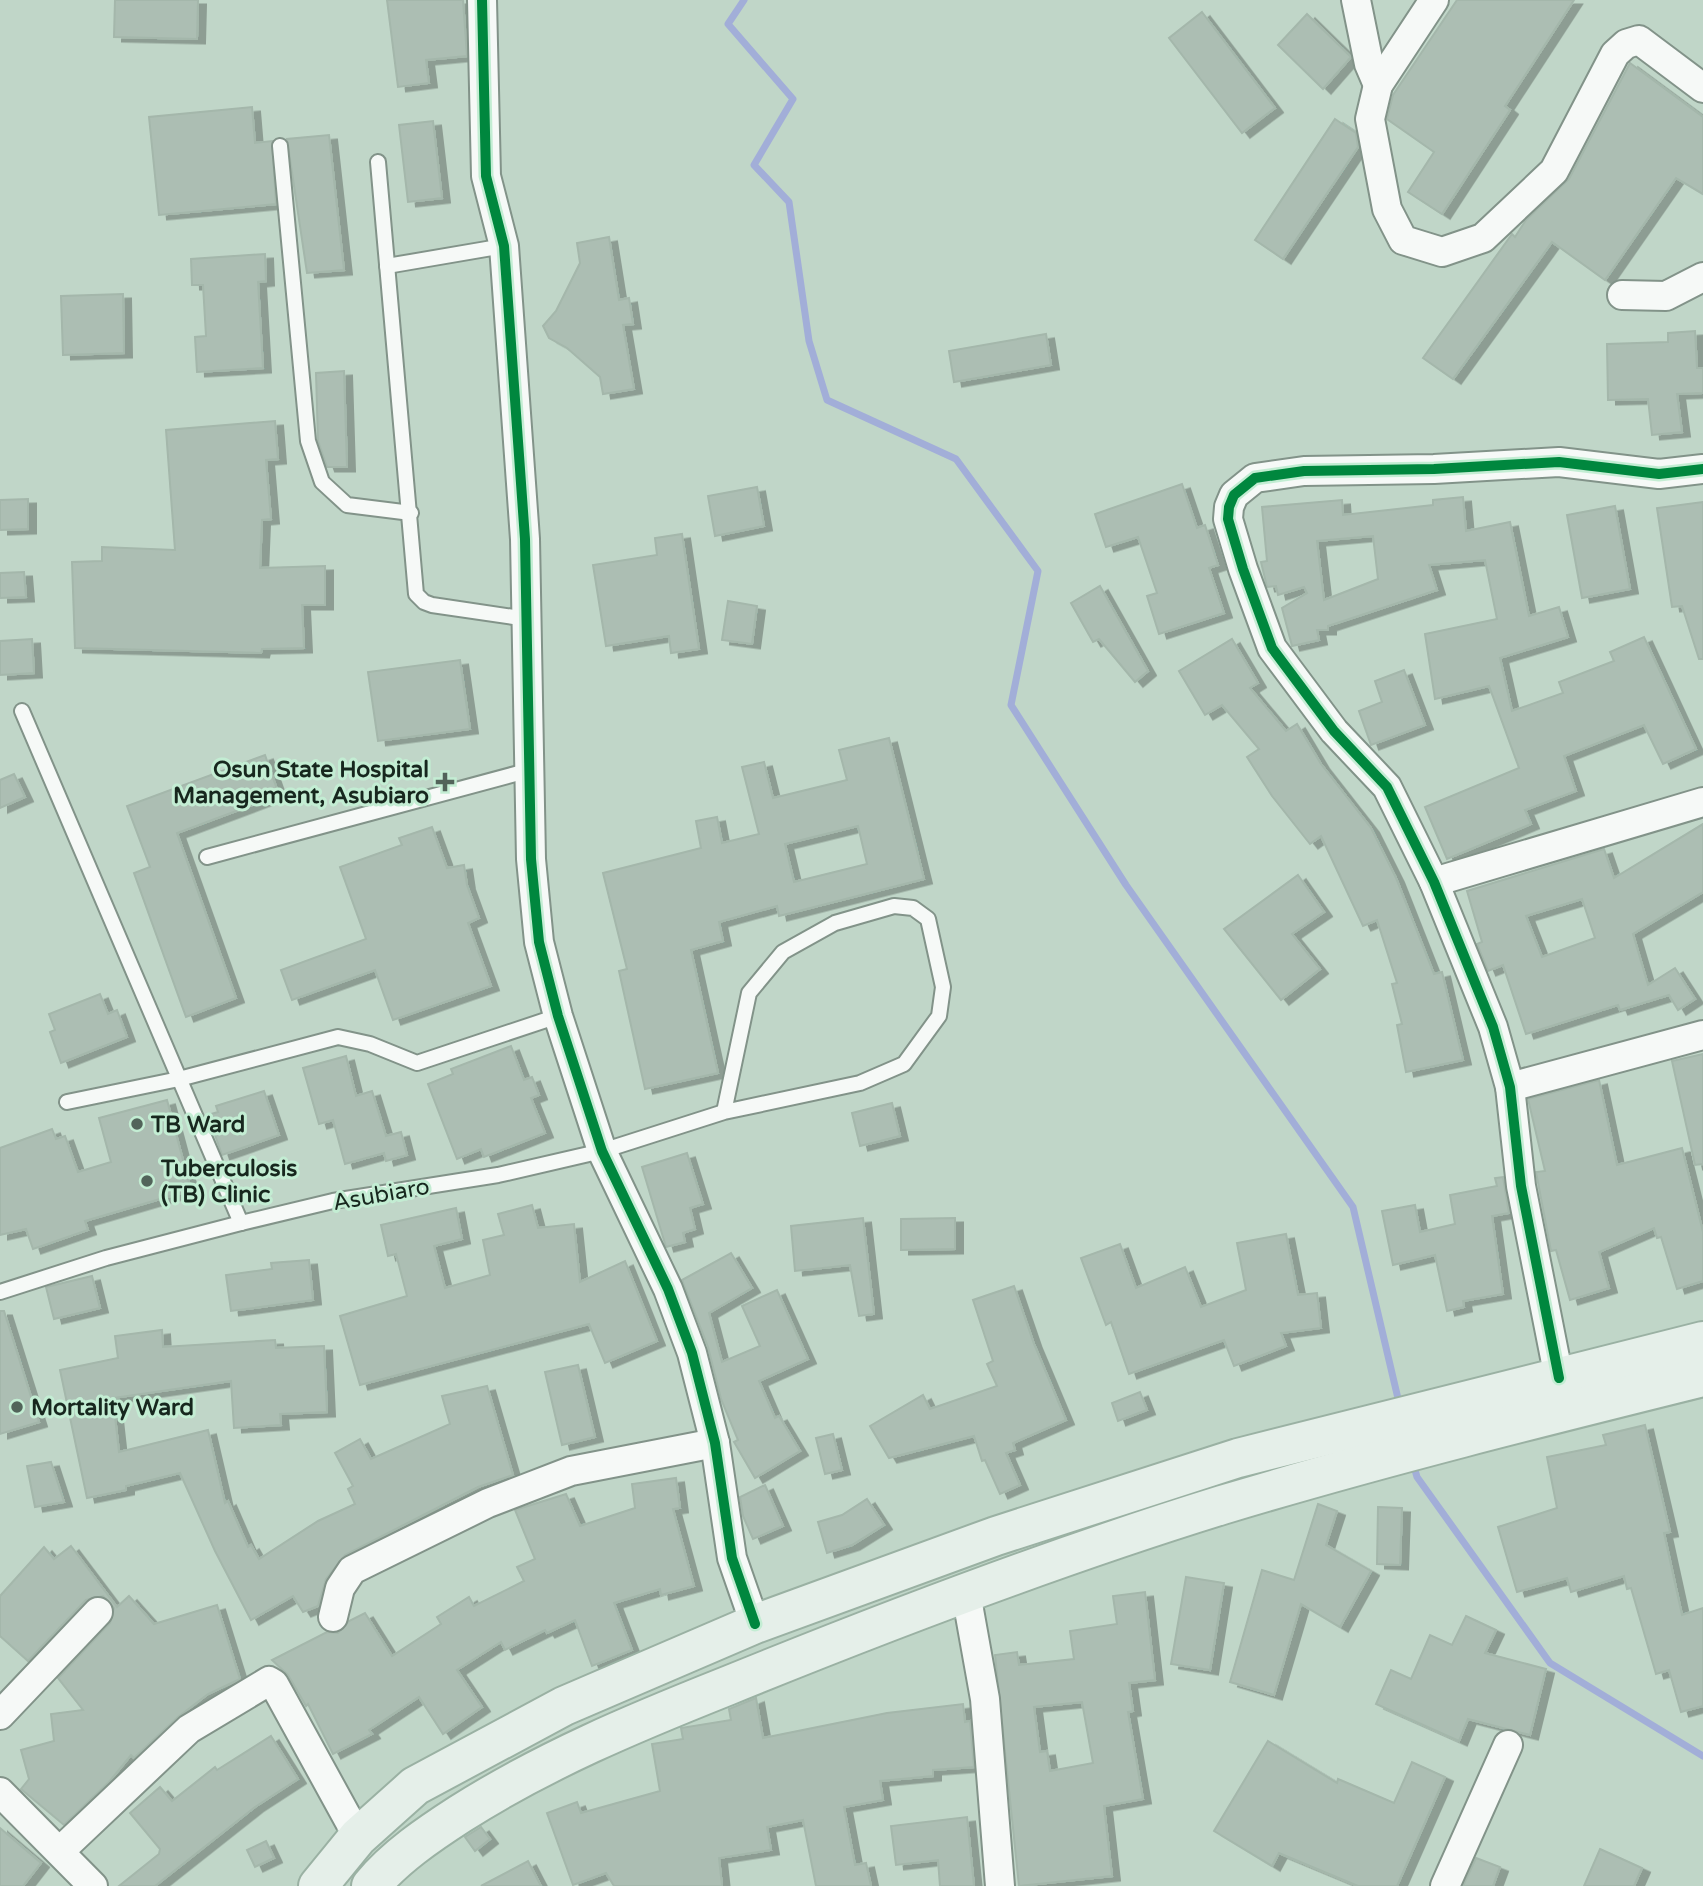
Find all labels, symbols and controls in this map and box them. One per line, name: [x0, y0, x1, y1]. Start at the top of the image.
place label: Osun State Hospital Management, Asubiaro: [173, 756, 429, 810]
marker: Osun State Hospital Management, Asubiaro: [435, 772, 455, 792]
place label: TB Ward: [150, 1111, 245, 1139]
marker: TB Ward: [129, 1116, 145, 1132]
place label: Tuberculosis (TB) Clinic: [160, 1155, 297, 1209]
marker: Tuberculosis (TB) Clinic: [139, 1173, 155, 1189]
street label: Asubiaro: [331, 1173, 432, 1217]
place label: Mortality Ward: [31, 1394, 194, 1422]
marker: Mortality Ward: [9, 1399, 25, 1415]

